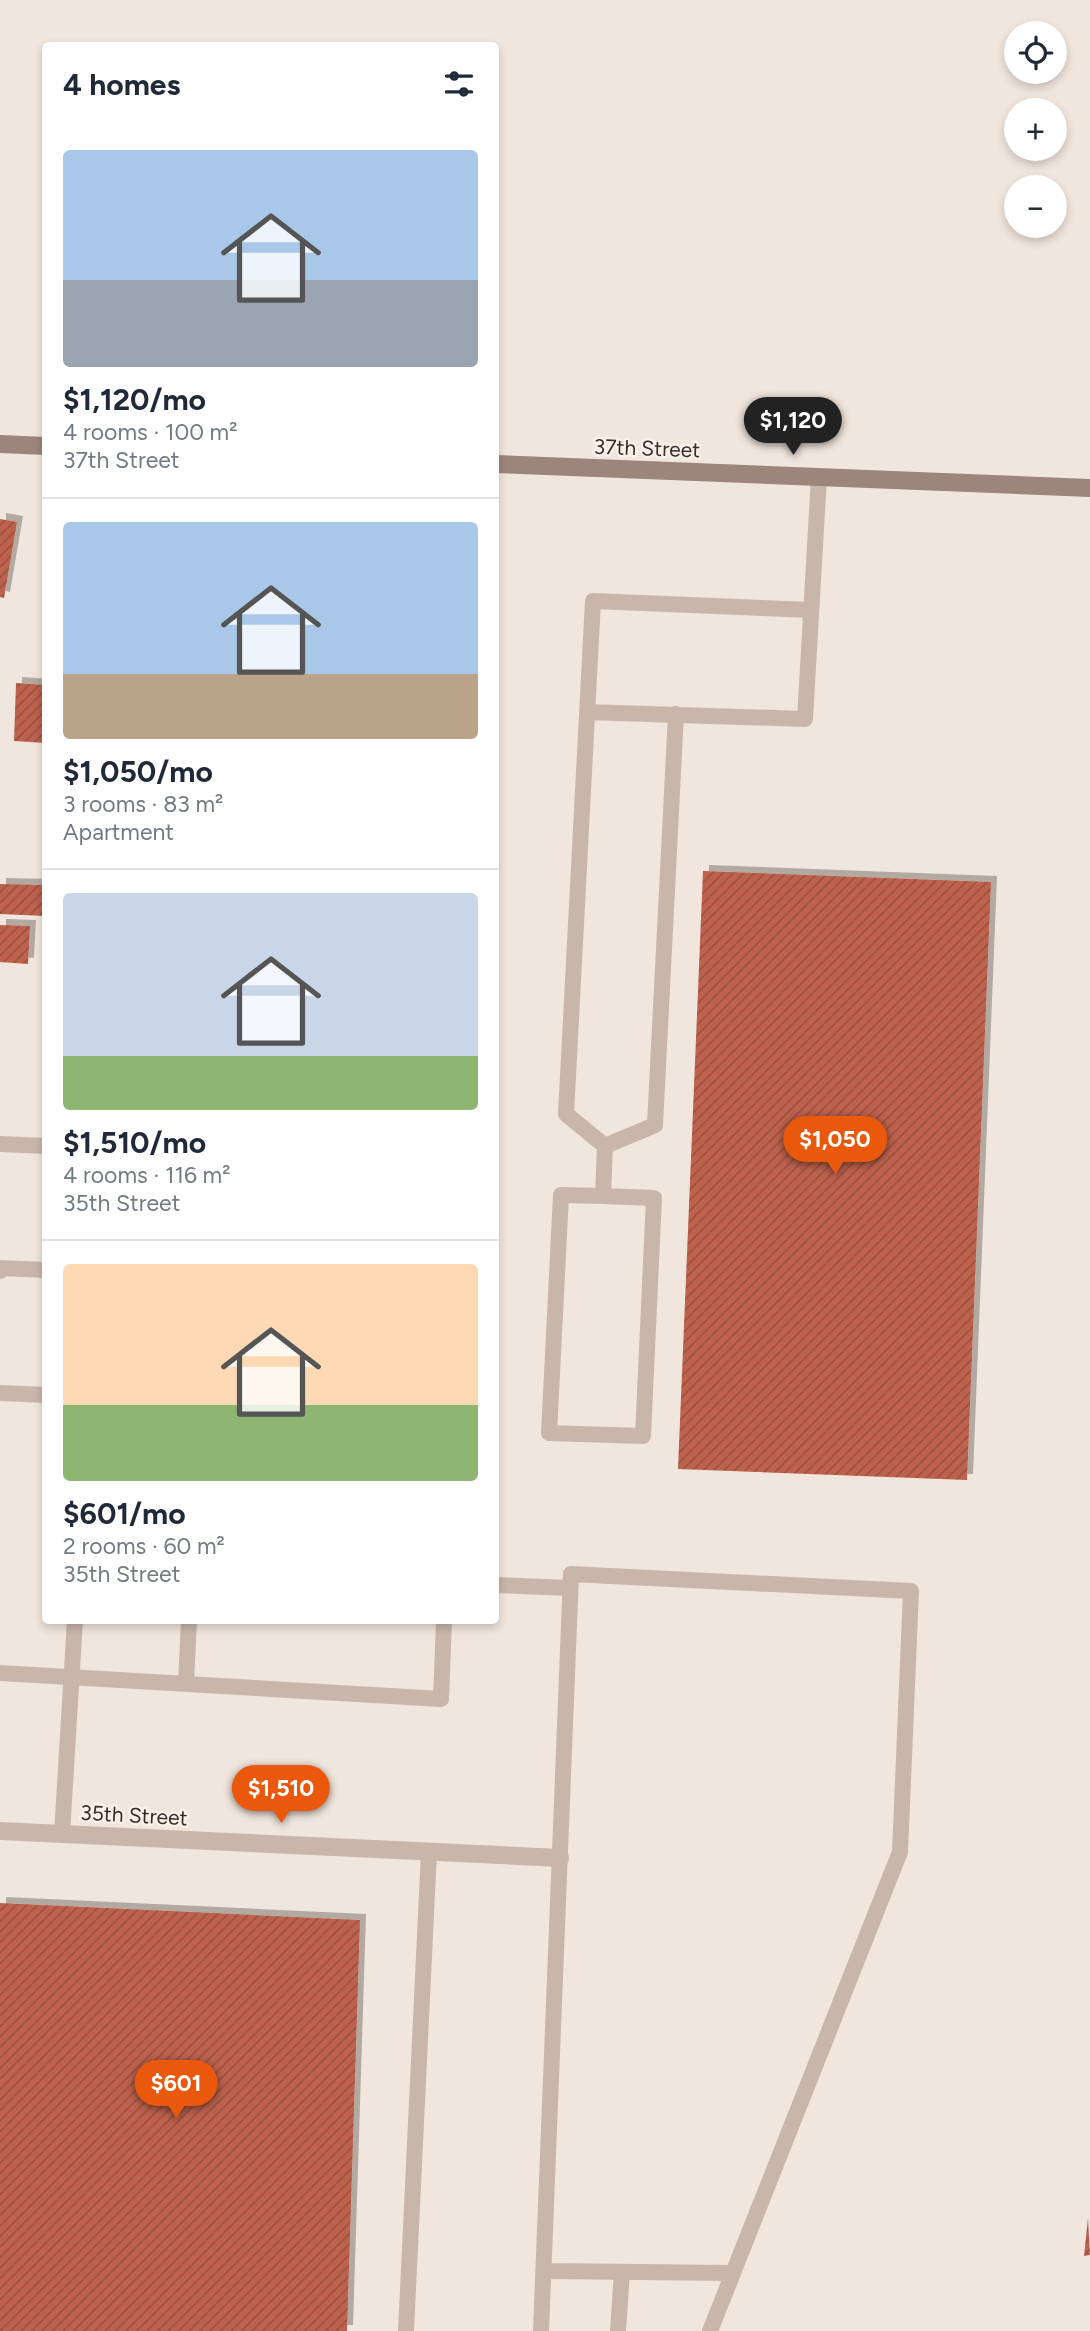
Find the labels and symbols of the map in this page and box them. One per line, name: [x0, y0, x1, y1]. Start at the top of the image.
pin: $1,120: [736, 398, 850, 457]
street label: 37th Street: [593, 434, 701, 462]
pin: $1,050: [778, 1116, 892, 1176]
pin: $1,510: [224, 1766, 338, 1825]
street label: 35th Street: [80, 1800, 188, 1830]
pin: $601: [135, 2060, 217, 2120]

